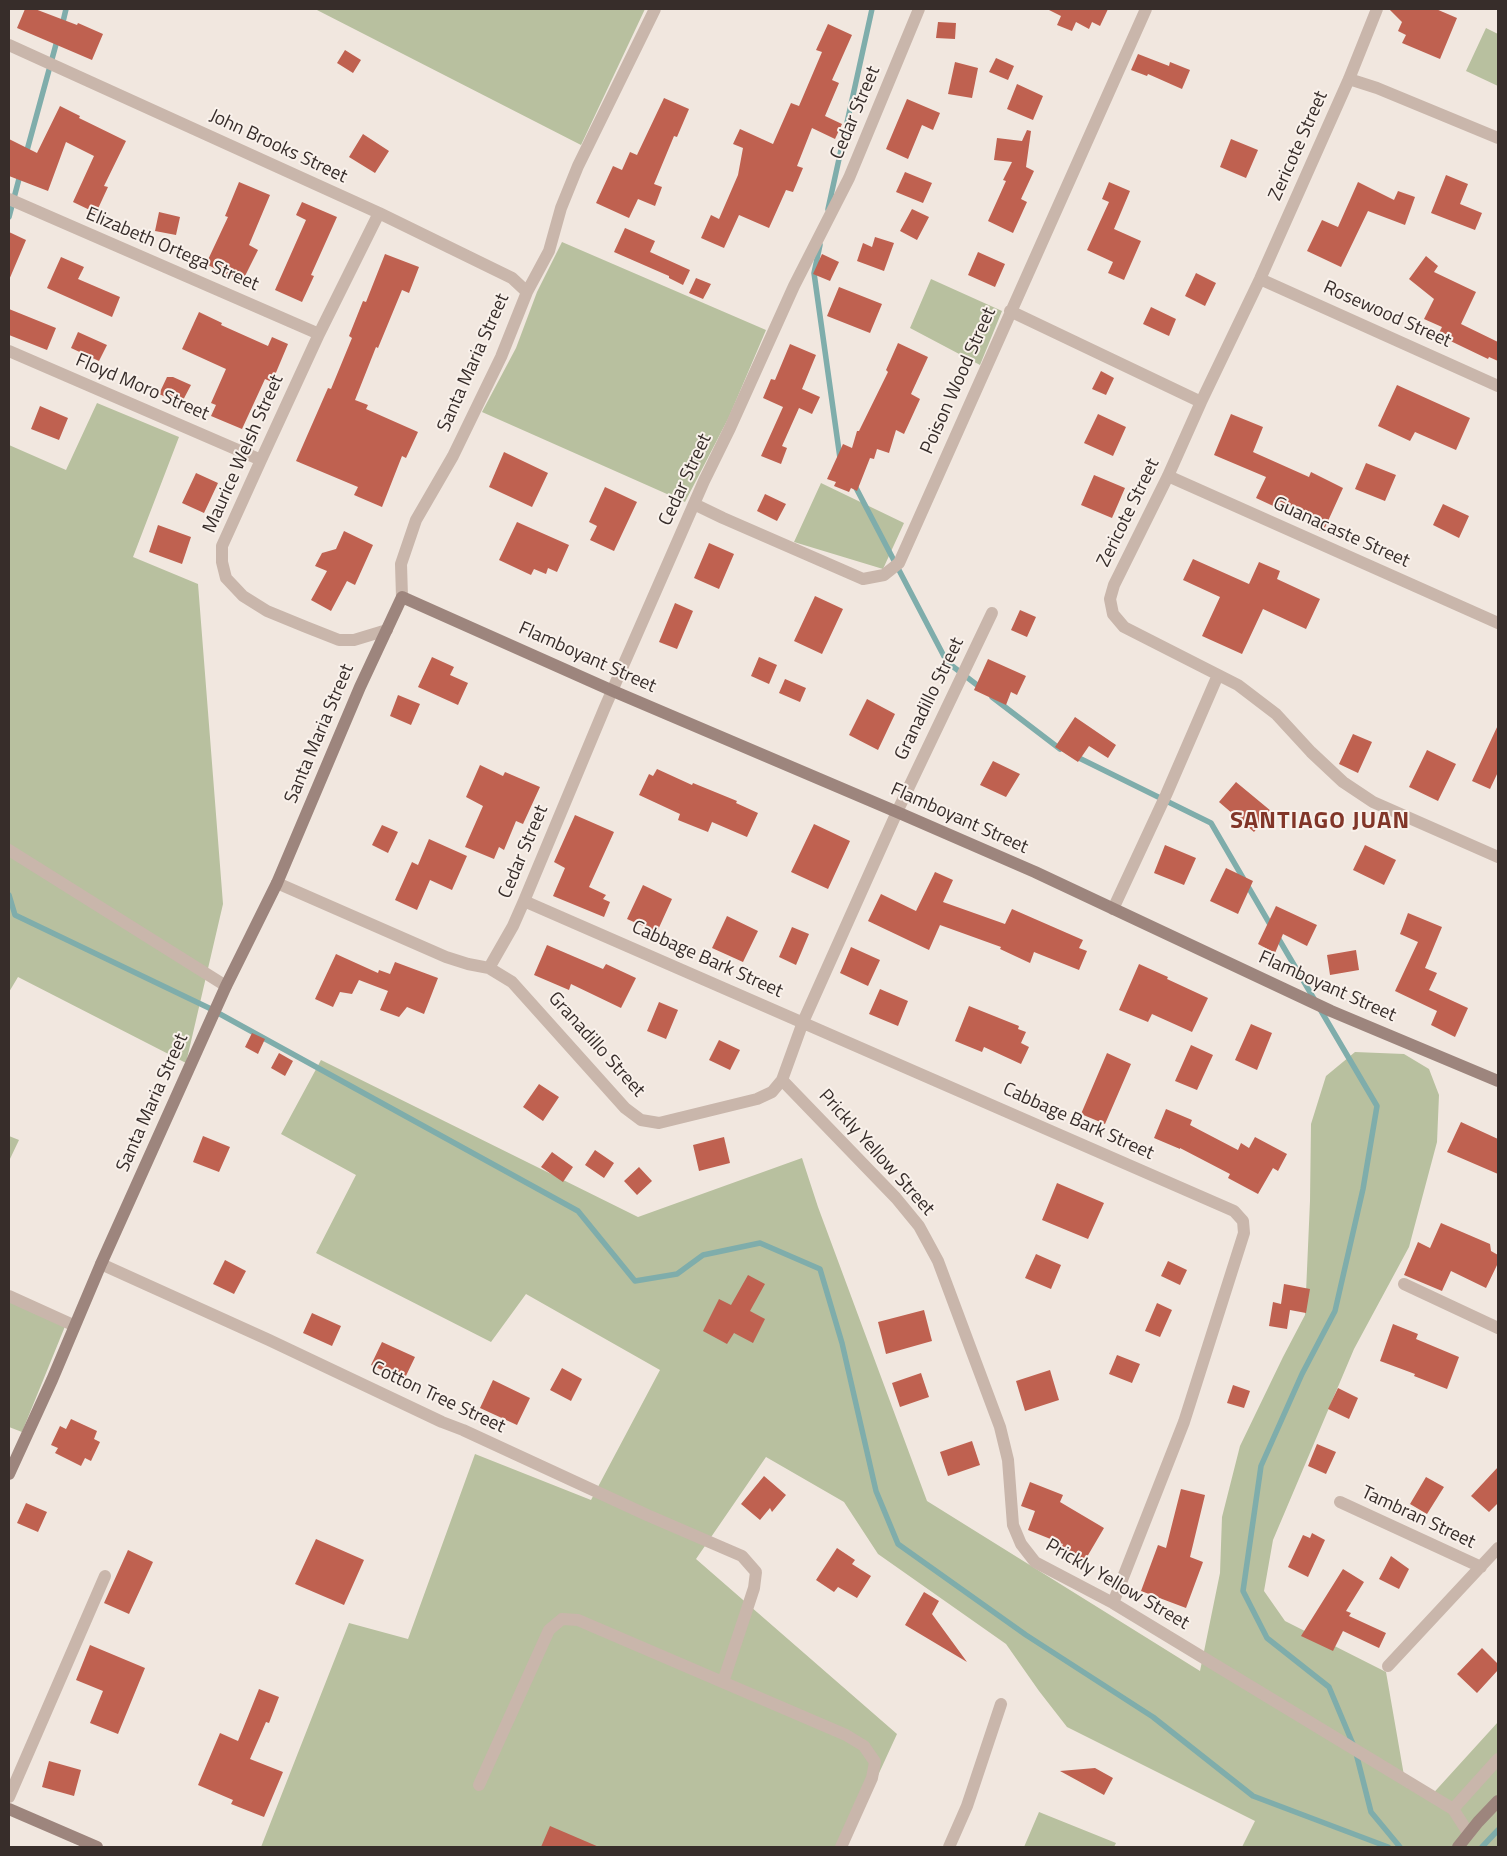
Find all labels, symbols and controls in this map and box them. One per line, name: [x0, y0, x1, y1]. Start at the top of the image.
street label: Cedar Street: [826, 63, 886, 163]
street label: Zericote Street: [1265, 88, 1333, 204]
street label: John Brooks Street: [206, 105, 350, 189]
street label: Elizabeth Ortega Street: [82, 203, 262, 297]
street label: Rosewood Street: [1320, 277, 1454, 353]
street label: Santa Maria Street: [433, 290, 515, 436]
street label: Poison Wood Street: [916, 304, 1002, 458]
street label: Floyd Moro Street: [72, 350, 212, 426]
street label: Maurice Welsh Street: [199, 371, 289, 537]
street label: Cedar Street: [655, 430, 717, 530]
street label: Zericote Street: [1093, 455, 1165, 571]
street label: Guanacaste Street: [1269, 493, 1413, 573]
street label: Flamboyant Street: [515, 617, 659, 699]
street label: Granadillo Street: [890, 634, 970, 764]
street label: Santa Maria Street: [280, 661, 360, 807]
street label: Flamboyant Street: [887, 778, 1031, 860]
street label: Cedar Street: [494, 802, 554, 902]
district label: SANTIAGO JUAN: [1228, 808, 1412, 836]
street label: Cabbage Bark Street: [628, 916, 786, 1004]
street label: Flamboyant Street: [1255, 946, 1399, 1028]
street label: Granadillo Street: [543, 988, 649, 1102]
street label: Santa Maria Street: [112, 1030, 194, 1176]
street label: Cabbage Bark Street: [999, 1078, 1157, 1166]
street label: Prickly Yellow Street: [813, 1085, 939, 1221]
street label: Cotton Tree Street: [367, 1357, 509, 1439]
street label: Tambran Street: [1357, 1482, 1479, 1554]
street label: Prickly Yellow Street: [1041, 1535, 1193, 1635]

